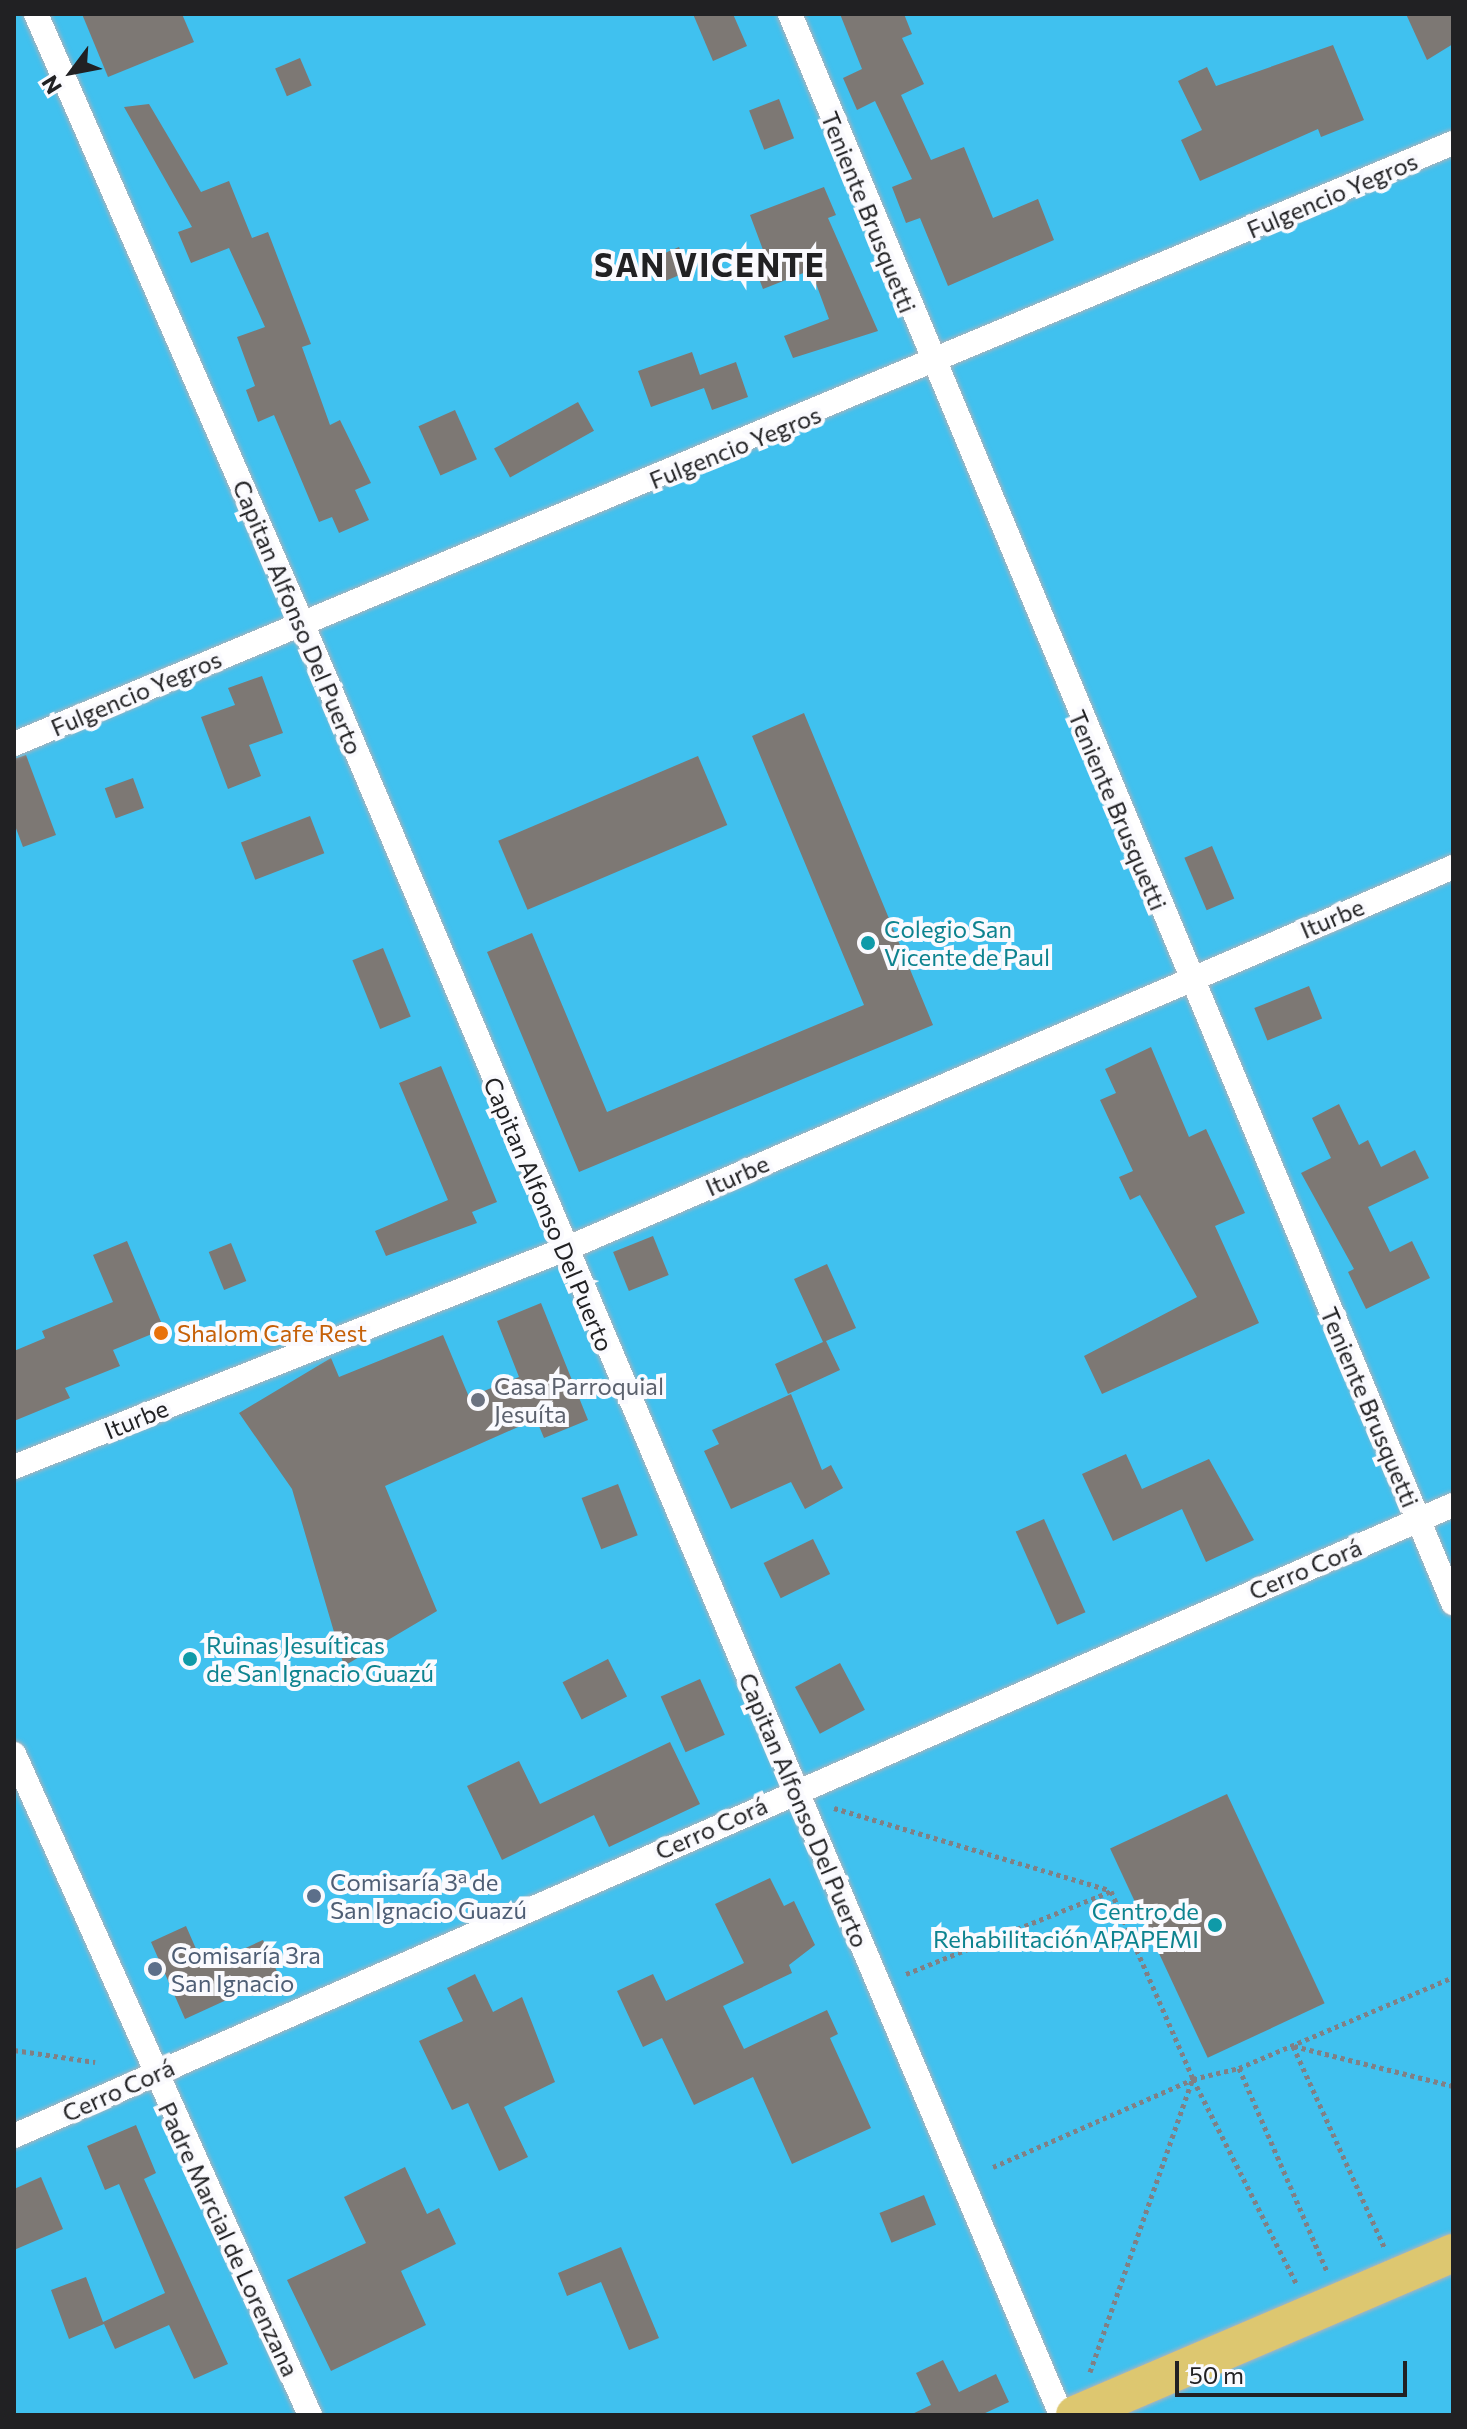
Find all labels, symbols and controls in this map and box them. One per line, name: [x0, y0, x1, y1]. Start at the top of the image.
north arrow: [32, 32, 112, 112]
text: N: [35, 71, 67, 99]
street label: Teniente Brusquetti: [815, 107, 923, 317]
street label: Fulgencio Yegros: [1242, 146, 1422, 244]
district label: SAN VICENTE: [594, 245, 826, 283]
street label: Fulgencio Yegros: [645, 399, 825, 495]
street label: Capitan Alfonso Del Puerto: [227, 475, 369, 759]
street label: Fulgencio Yegros: [46, 644, 226, 742]
street label: Teniente Brusquetti: [1063, 706, 1173, 914]
street label: Iturbe: [1296, 892, 1368, 944]
place label: Colegio San Vicente de Paul: [884, 915, 1050, 971]
marker: Colegio San Vicente de Paul: [859, 934, 877, 952]
street label: Capitan Alfonso Del Puerto: [478, 1072, 620, 1356]
street label: Iturbe: [701, 1148, 773, 1202]
street label: Teniente Brusquetti: [1315, 1303, 1425, 1511]
place label: Shalom Cafe Rest: [177, 1319, 367, 1347]
marker: Shalom Cafe Rest: [152, 1324, 170, 1342]
place label: Casa Parroquial Jesuíta: [494, 1372, 664, 1428]
marker: Casa Parroquial Jesuíta: [469, 1391, 487, 1409]
street label: Iturbe: [100, 1393, 172, 1445]
street label: Cerro Corá: [1244, 1532, 1366, 1606]
place label: Ruinas Jesuíticas de San Ignacio Guazú: [206, 1631, 434, 1687]
marker: Ruinas Jesuíticas de San Ignacio Guazú: [181, 1650, 199, 1668]
street label: Capitan Alfonso Del Puerto: [733, 1668, 875, 1952]
street label: Cerro Corá: [651, 1791, 771, 1865]
place label: Comisaría 3ª de San Ignacio Guazú: [330, 1868, 527, 1924]
marker: Comisaría 3ª de San Ignacio Guazú: [305, 1887, 323, 1905]
place label: Centro de Rehabilitación APAPEMI: [933, 1897, 1199, 1953]
marker: Centro de Rehabilitación APAPEMI: [1206, 1916, 1224, 1934]
place label: Comisaría 3ra San Ignacio: [171, 1941, 321, 1997]
marker: Comisaría 3ra San Ignacio: [146, 1960, 164, 1978]
street label: Cerro Corá: [58, 2053, 178, 2127]
street label: Padre Marcial de Lorenzana: [153, 2097, 305, 2381]
scale bar: [1179, 2345, 1411, 2395]
text: 50 m: [1189, 2360, 1244, 2389]

